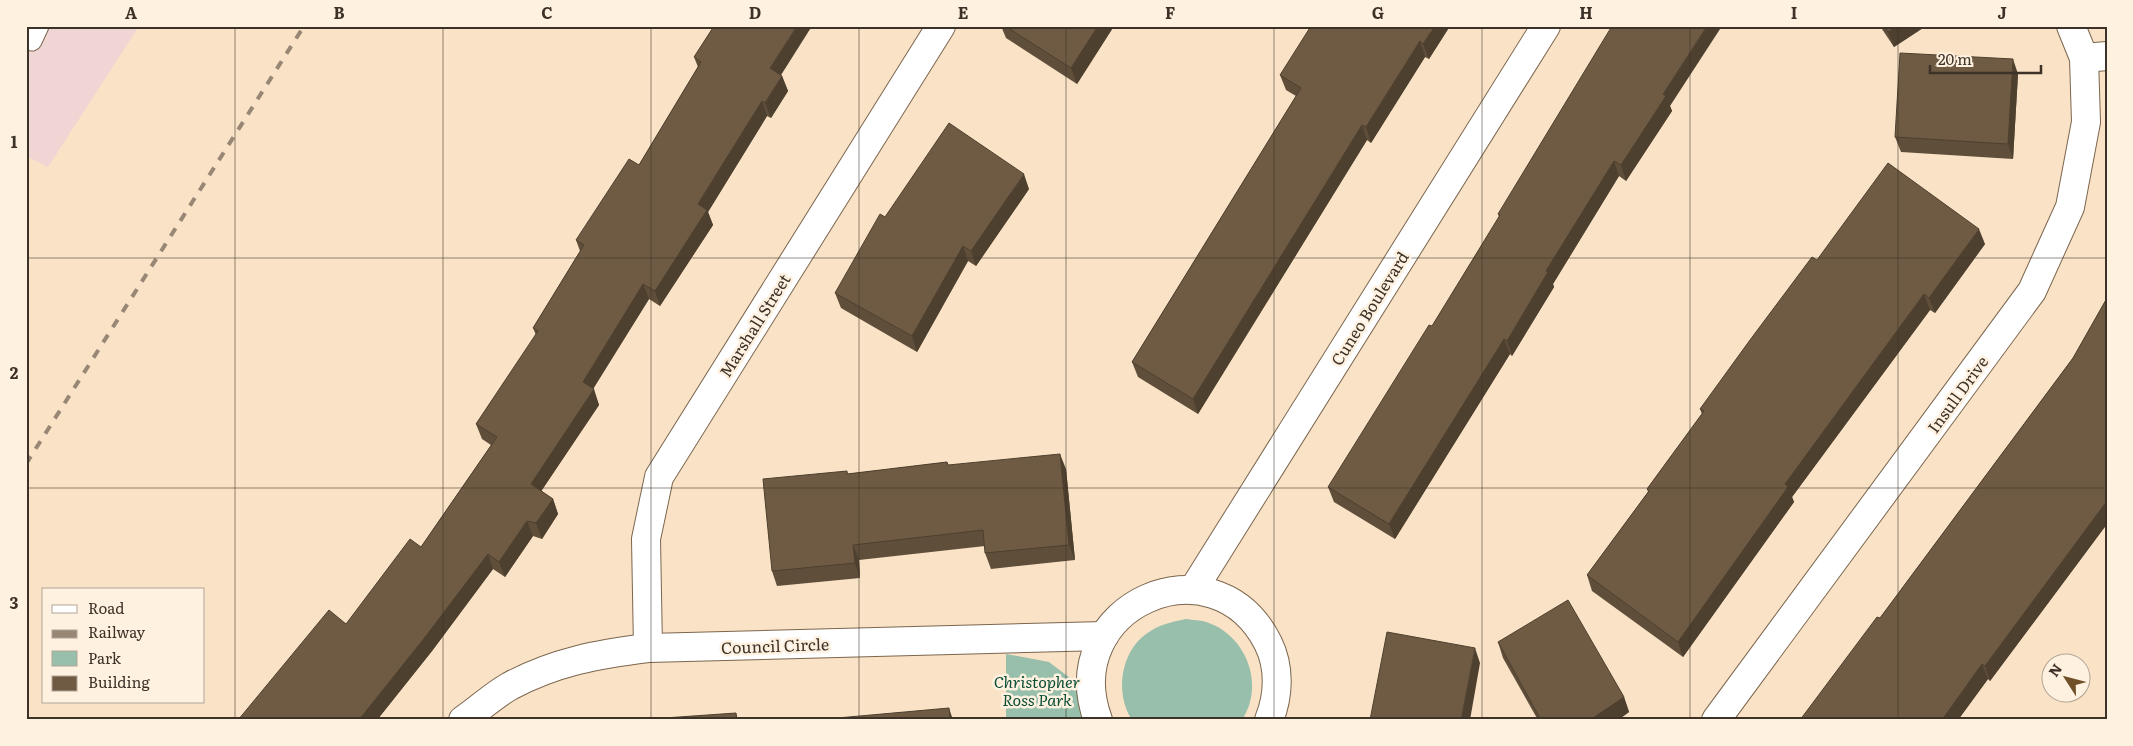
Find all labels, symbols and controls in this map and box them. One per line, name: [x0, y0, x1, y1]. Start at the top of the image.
text: A: [125, 0, 137, 24]
text: B: [333, 0, 345, 24]
text: C: [541, 0, 553, 24]
text: D: [749, 0, 761, 24]
text: E: [958, 0, 969, 24]
text: F: [1165, 0, 1175, 24]
text: G: [1372, 0, 1384, 24]
text: H: [1579, 0, 1593, 24]
text: I: [1791, 0, 1797, 24]
text: J: [1997, 0, 2007, 24]
scale bar: [1930, 42, 2042, 74]
text: 20 m: [1938, 47, 1972, 70]
text: 1: [11, 129, 18, 153]
street label: Cuneo Boulevard: [1324, 246, 1414, 370]
street label: Marshall Street: [713, 268, 796, 381]
street label: Insull Drive: [1921, 350, 1993, 438]
text: 2: [10, 360, 19, 384]
legend: [42, 588, 205, 704]
text: 3: [10, 590, 19, 614]
text: Road: [88, 596, 124, 619]
text: Railway: [88, 620, 146, 643]
street label: Council Circle: [720, 631, 830, 659]
text: Park: [88, 646, 122, 669]
north arrow: [2040, 654, 2090, 704]
text: N: [2043, 659, 2066, 680]
park label: Christopher Ross Park: [994, 669, 1080, 711]
text: Building: [88, 670, 150, 693]

